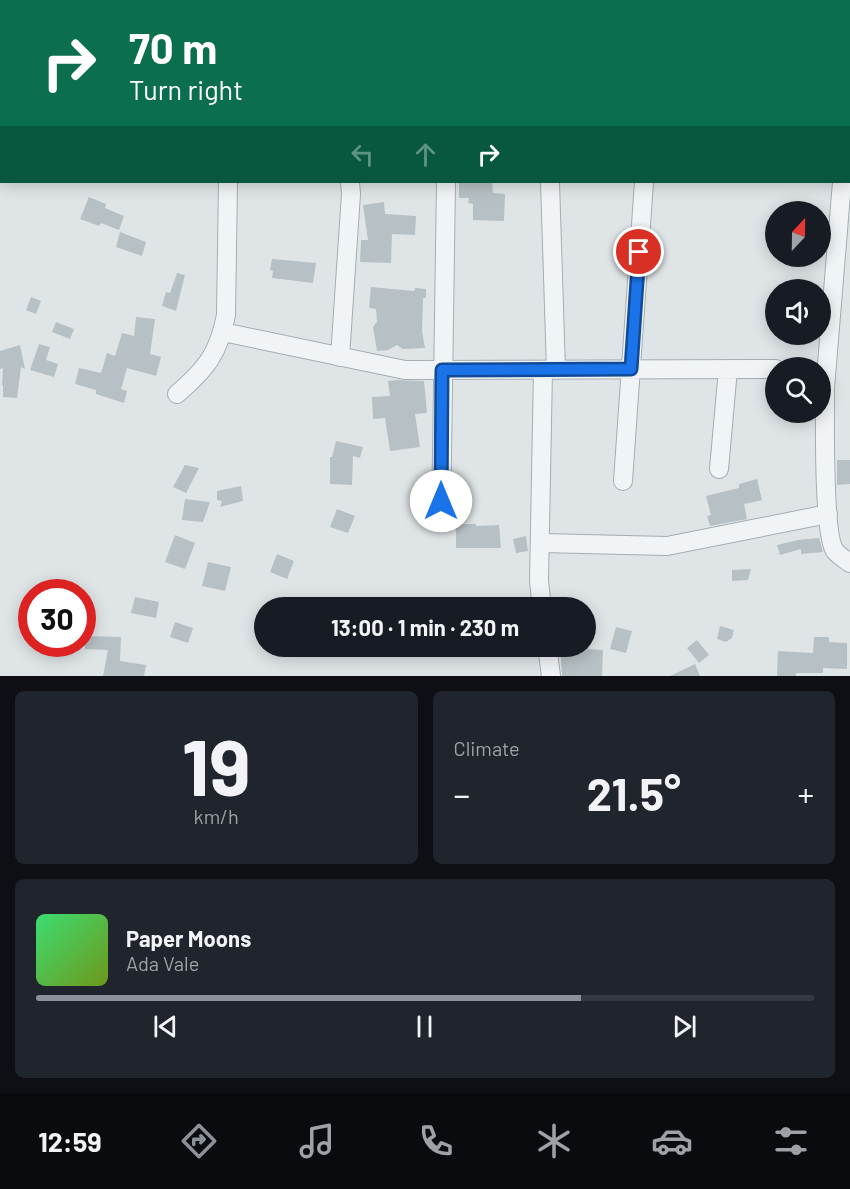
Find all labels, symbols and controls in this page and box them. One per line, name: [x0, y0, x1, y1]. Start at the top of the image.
text: 70 m: [129, 22, 217, 72]
icon: right: [30, 24, 108, 102]
text: Turn right: [129, 73, 243, 105]
icon: left: [346, 138, 379, 171]
icon: ahead: [409, 138, 442, 171]
icon: right: [472, 138, 505, 171]
north arrow: [765, 201, 831, 267]
map controls: [765, 201, 831, 423]
pin: [613, 226, 664, 277]
icon: arrive: [622, 235, 655, 268]
button: sound: [765, 279, 831, 345]
button: search: [765, 357, 831, 423]
position arrow: [409, 469, 473, 533]
speed limit sign: 30: [18, 579, 96, 657]
text: 13:00 · 1 min · 230 m: [331, 614, 519, 640]
text: 19: [182, 718, 251, 812]
text: Climate: [454, 736, 520, 760]
text: 21.5°: [587, 766, 681, 820]
text: −: [454, 774, 470, 814]
text: +: [798, 774, 814, 814]
text: km/h: [194, 804, 239, 828]
text: Paper Moons: [126, 925, 251, 951]
text: Ada Vale: [126, 951, 199, 975]
icon: previous: [149, 1010, 182, 1043]
icon: pause: [408, 1010, 441, 1043]
icon: next: [668, 1010, 701, 1043]
icon: directions: [178, 1120, 220, 1162]
icon: music: [296, 1120, 338, 1162]
icon: phone: [415, 1120, 457, 1162]
icon: climate: [533, 1120, 575, 1162]
icon: car: [651, 1120, 693, 1162]
icon: filters: [770, 1120, 812, 1162]
text: 12:59: [38, 1125, 102, 1157]

